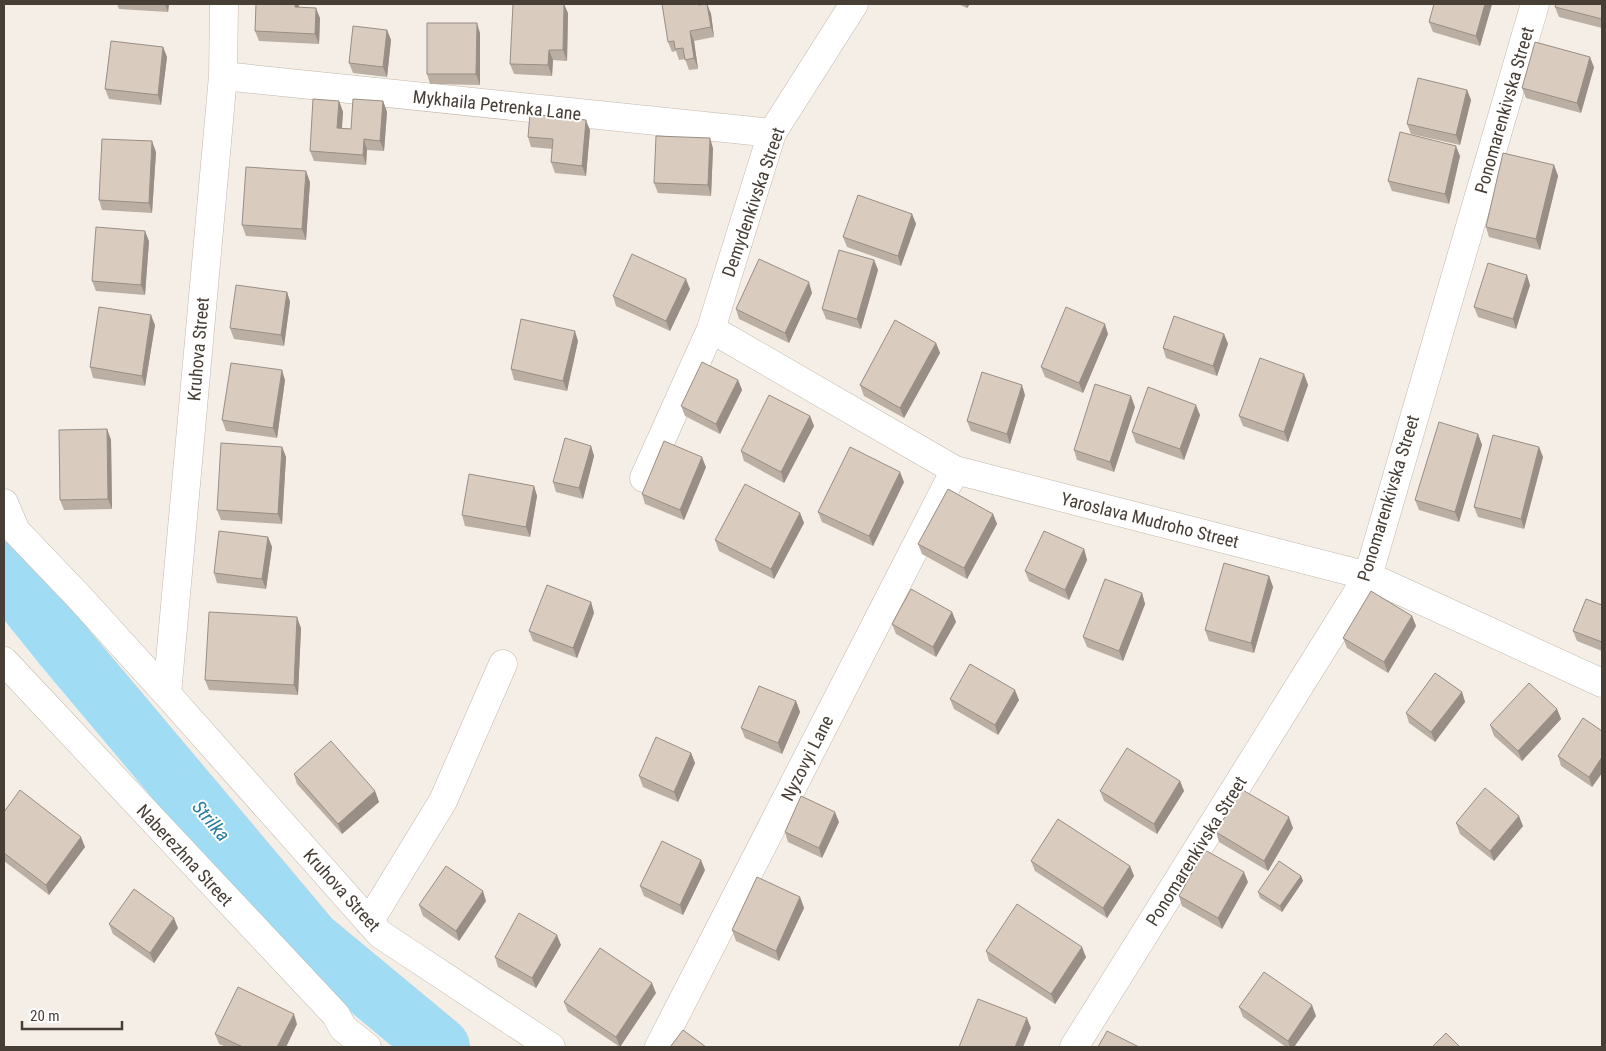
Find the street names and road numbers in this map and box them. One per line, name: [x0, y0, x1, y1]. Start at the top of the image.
street label: Ponomarenkivska Street: [1470, 24, 1538, 196]
street label: Mykhaila Petrenka Lane: [412, 86, 582, 124]
street label: Demydenkivska Street: [718, 124, 788, 280]
street label: Kruhova Street: [183, 296, 213, 402]
street label: Ponomarenkivska Street: [1353, 412, 1423, 584]
street label: Yaroslava Mudroho Street: [1059, 488, 1241, 552]
street label: Nyzovyi Lane: [777, 712, 837, 804]
street label: Ponomarenkivska Street: [1141, 772, 1251, 930]
street label: Naberezhna Street: [133, 800, 237, 910]
street label: Kruhova Street: [299, 844, 385, 936]

